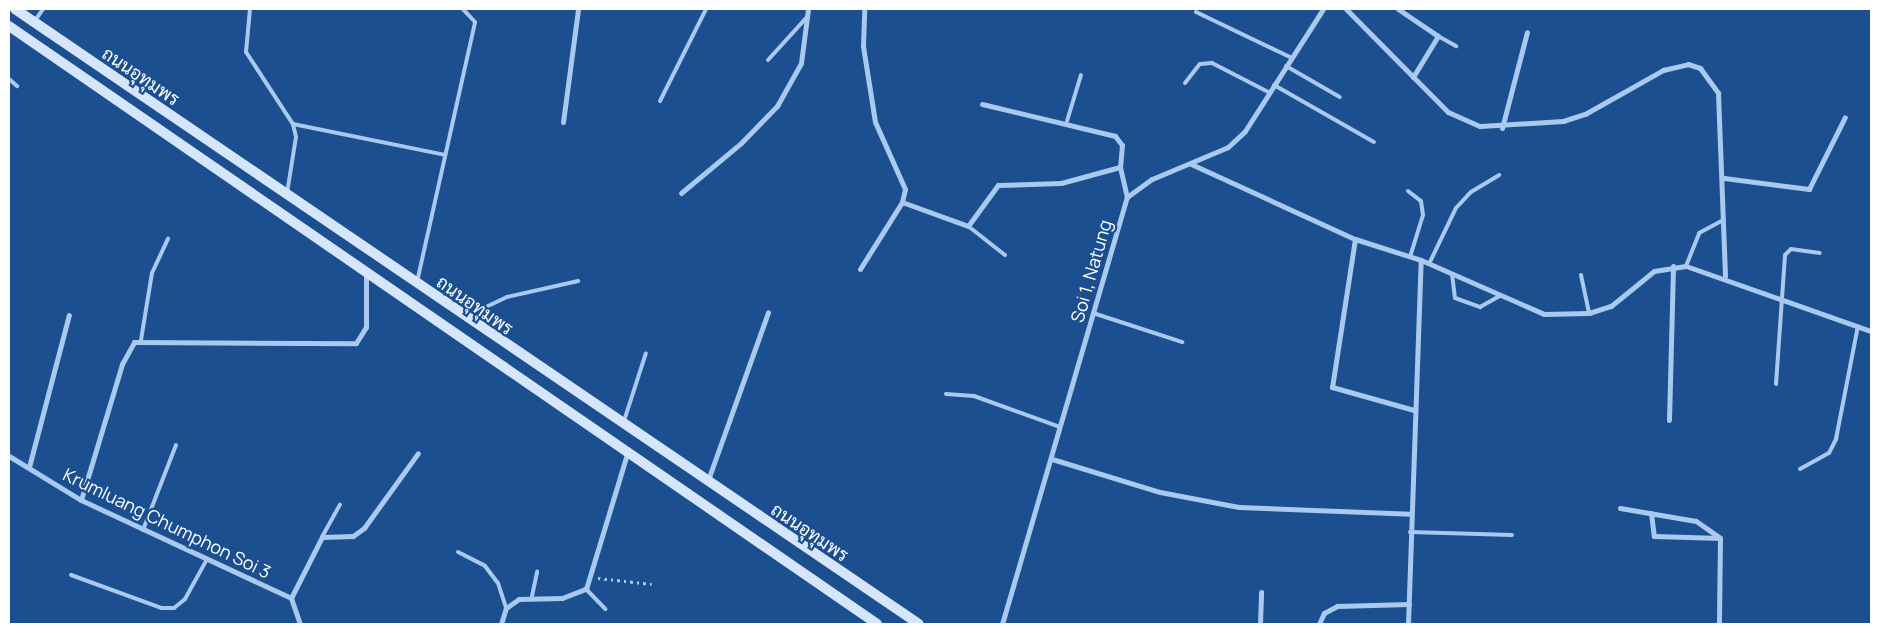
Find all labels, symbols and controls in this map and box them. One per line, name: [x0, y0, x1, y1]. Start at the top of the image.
street label: ถนนอุทุมพร: [98, 42, 184, 110]
street label: Soi 1, Natung: [1066, 217, 1116, 325]
street label: ถนนอุทุมพร: [433, 271, 517, 339]
street label: Krumluang Chumphon Soi 3: [60, 463, 274, 583]
street label: ถนนอุทุมพร: [767, 498, 853, 566]

